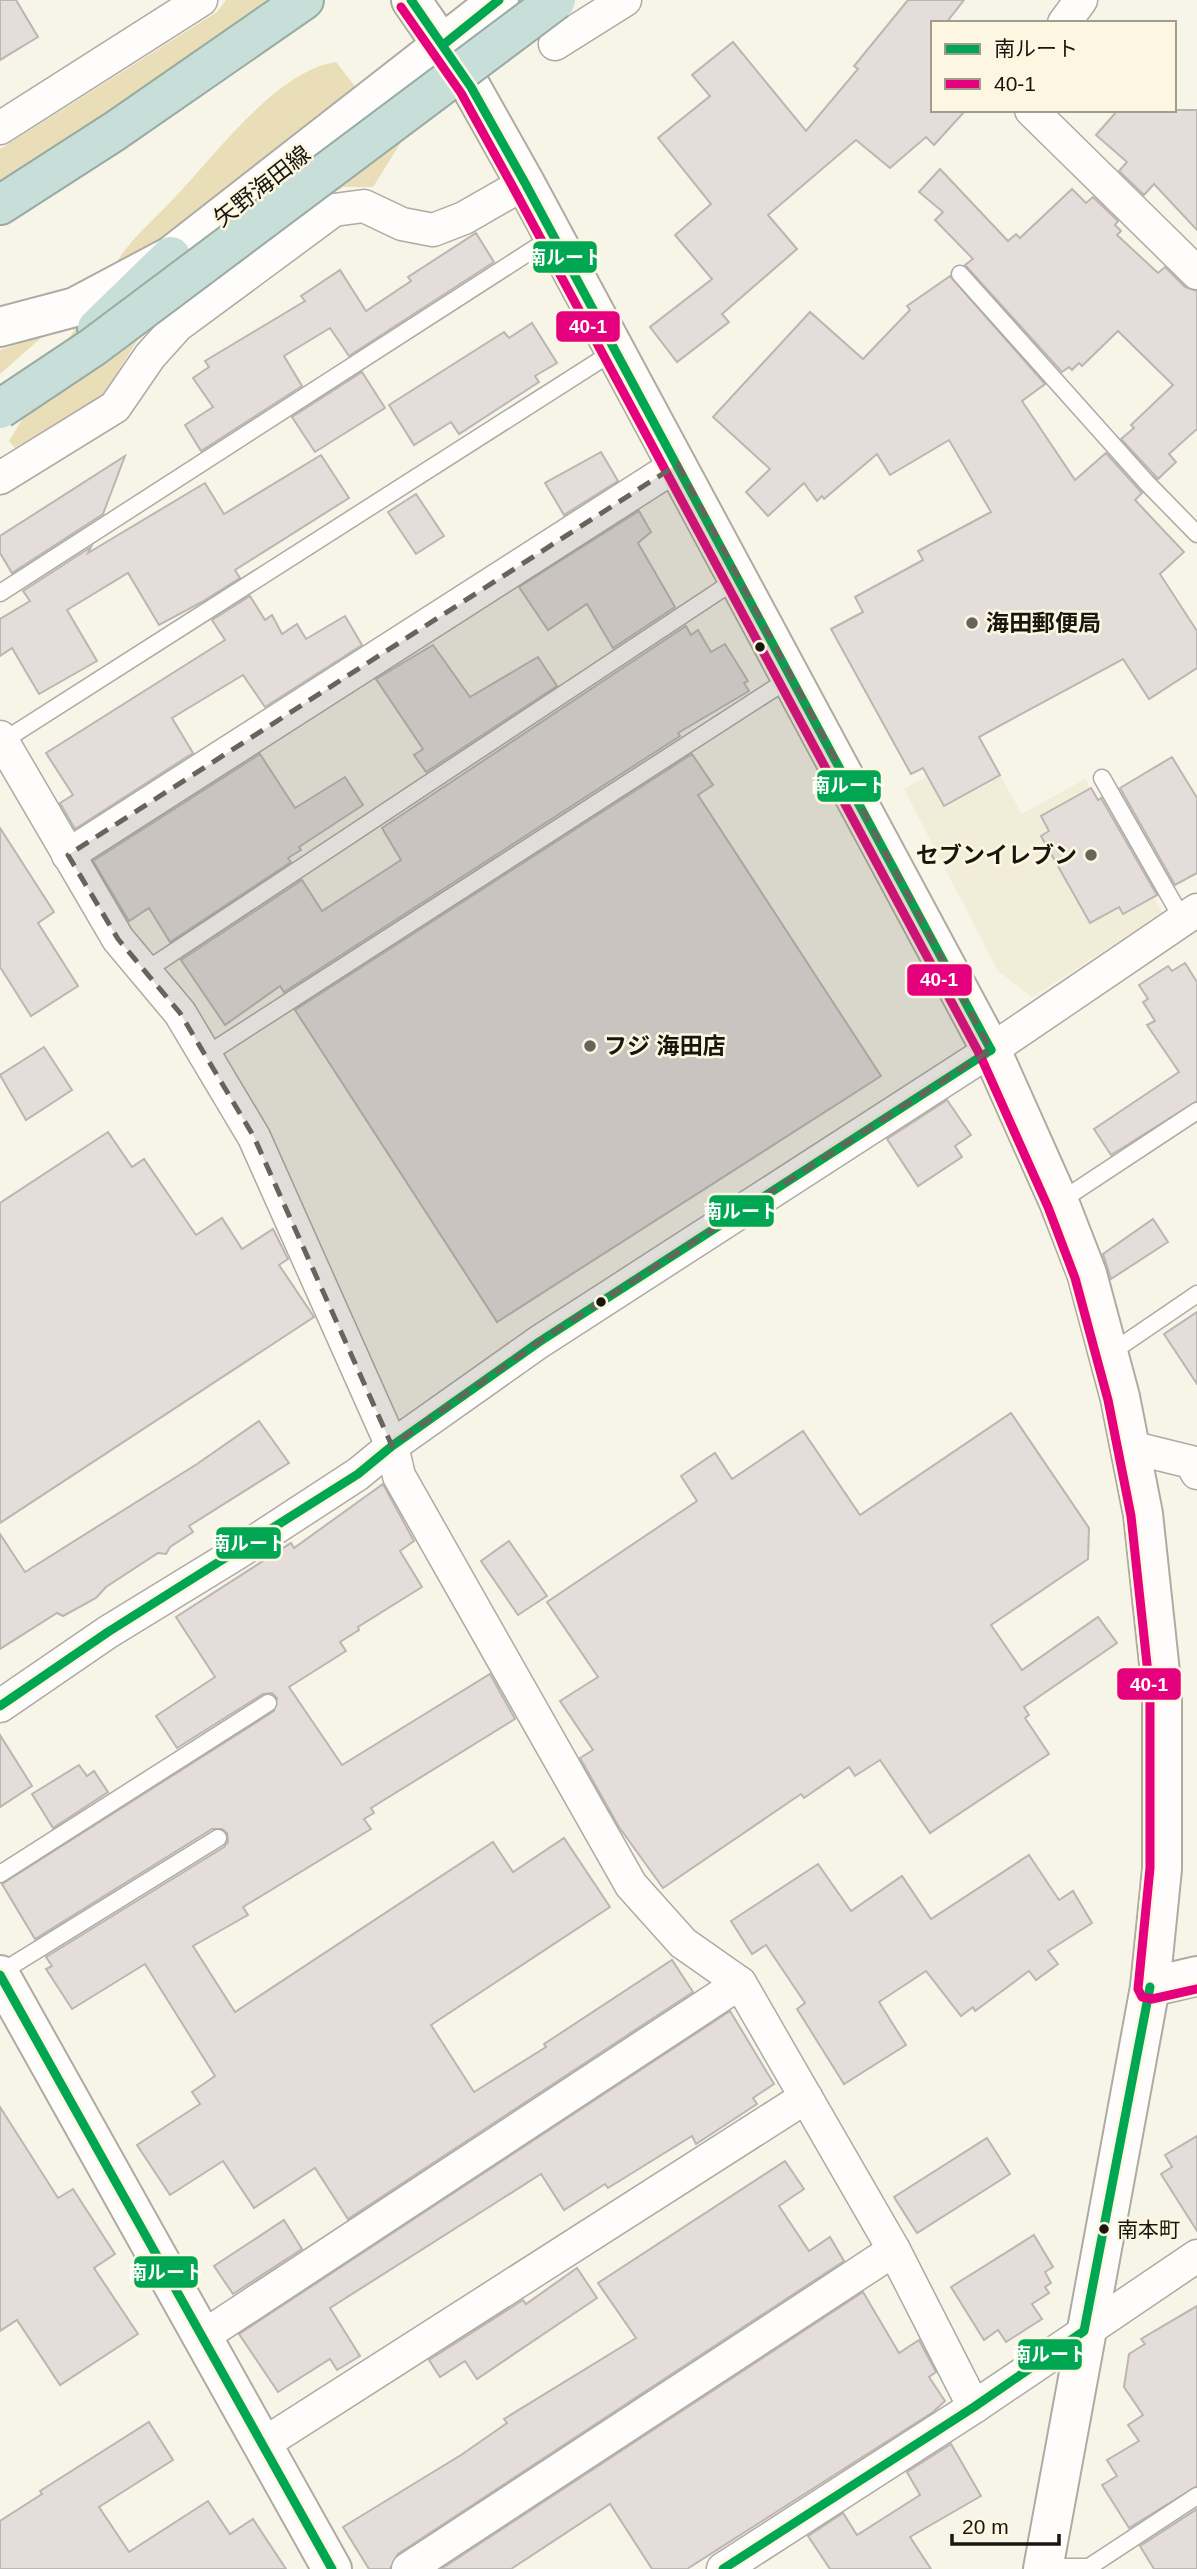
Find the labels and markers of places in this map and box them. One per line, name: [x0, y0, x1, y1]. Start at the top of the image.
place label: 海田郵便局: [986, 610, 1101, 636]
marker: 海田郵便局: [964, 615, 980, 631]
unlabelled marker: [753, 640, 767, 654]
place label: セブンイレブン: [916, 842, 1077, 868]
marker: セブンイレブン: [1083, 847, 1099, 863]
place label: フジ 海田店: [604, 1033, 725, 1059]
marker: フジ 海田店: [582, 1038, 598, 1054]
unlabelled marker: [594, 1295, 608, 1309]
place label: 南本町: [1117, 2218, 1180, 2241]
marker: 南本町: [1097, 2222, 1111, 2236]

